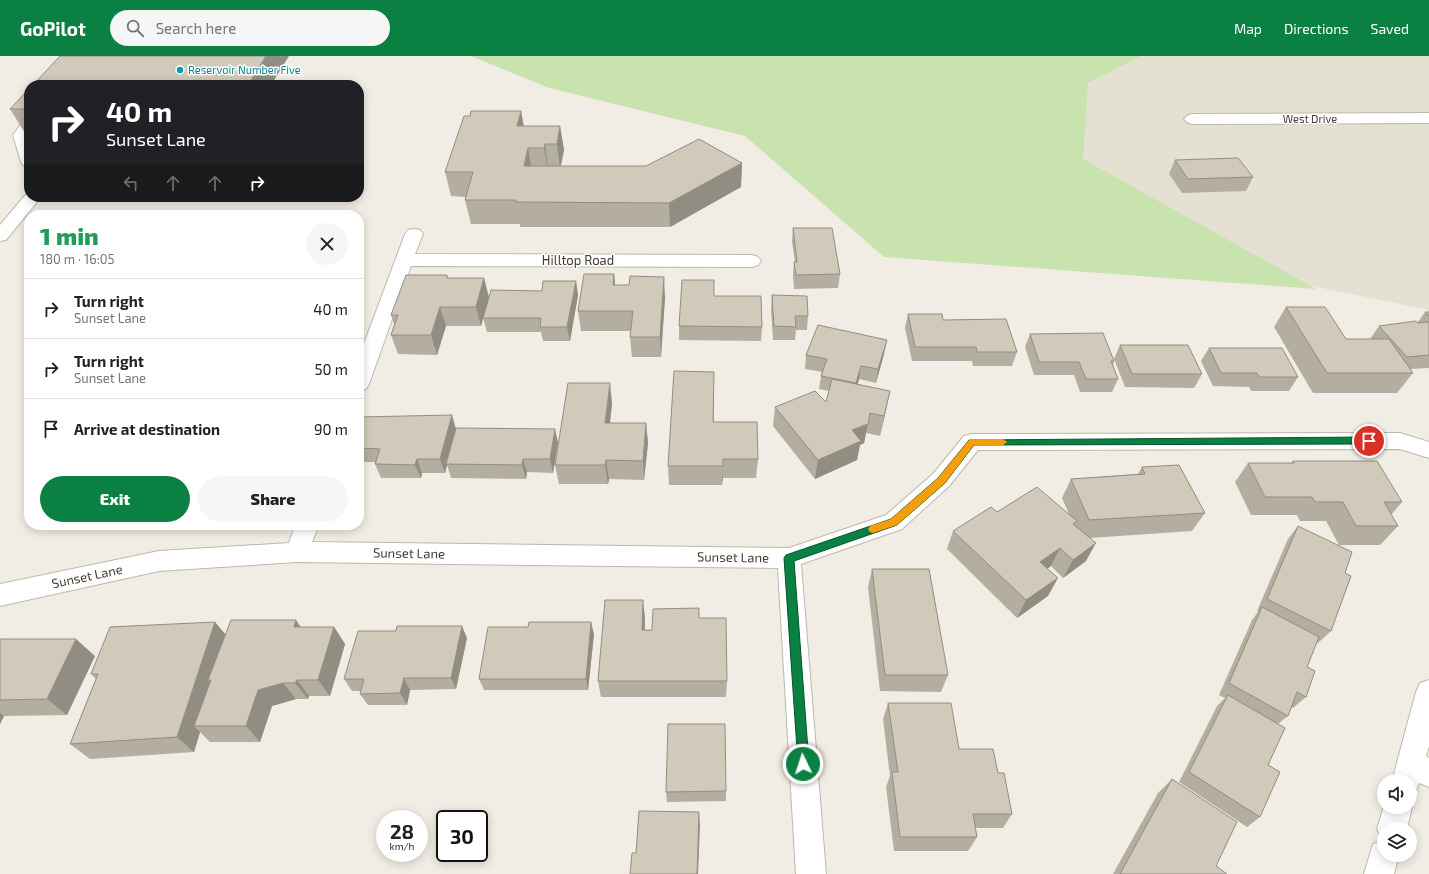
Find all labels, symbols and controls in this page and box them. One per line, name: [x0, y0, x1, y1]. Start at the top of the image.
search box: [110, 10, 390, 46]
text: GoPilot: [20, 17, 86, 40]
icon: search: [124, 17, 146, 39]
text: Search here: [156, 19, 236, 37]
text: Map: [1234, 20, 1262, 37]
text: Directions: [1284, 20, 1349, 37]
text: Saved: [1371, 20, 1409, 37]
place label: Reservoir Number Five: [188, 63, 301, 76]
marker: Reservoir Number Five: [175, 65, 185, 75]
text: 40 m: [106, 94, 172, 128]
icon: right: [40, 96, 92, 148]
street label: West Drive: [1283, 112, 1337, 125]
text: Sunset Lane: [106, 128, 206, 150]
icon: left: [120, 172, 142, 194]
icon: ahead: [162, 172, 184, 194]
icon: ahead: [204, 172, 226, 194]
icon: right: [246, 172, 268, 194]
text: 1 min: [40, 221, 99, 250]
button: close: [306, 223, 348, 265]
text: 180 m · 16:05: [40, 251, 115, 267]
street label: Hilltop Road: [542, 252, 614, 268]
text: Turn right: [74, 292, 144, 310]
icon: right: [40, 298, 62, 320]
text: 40 m: [313, 300, 348, 318]
text: Sunset Lane: [74, 310, 146, 326]
text: Turn right: [74, 352, 144, 370]
icon: right: [40, 358, 62, 380]
text: 50 m: [314, 360, 348, 378]
text: Sunset Lane: [74, 370, 146, 386]
icon: arrive: [40, 418, 62, 440]
text: Arrive at destination: [74, 420, 220, 438]
text: 90 m: [314, 420, 348, 438]
pin: [1352, 424, 1386, 458]
icon: arrive: [1358, 430, 1380, 452]
button: Exit: [40, 476, 190, 522]
button: Share: [198, 476, 348, 522]
street label: Sunset Lane: [373, 544, 445, 562]
street label: Sunset Lane: [697, 548, 769, 566]
street label: Sunset Lane: [50, 561, 124, 591]
position arrow: [782, 743, 824, 785]
map controls: [1377, 774, 1417, 862]
button: sound: [1377, 774, 1417, 814]
speed limit sign: 30: [436, 810, 488, 862]
text: 28: [390, 819, 414, 843]
button: layers: [1377, 822, 1417, 862]
text: km/h: [390, 840, 414, 852]

